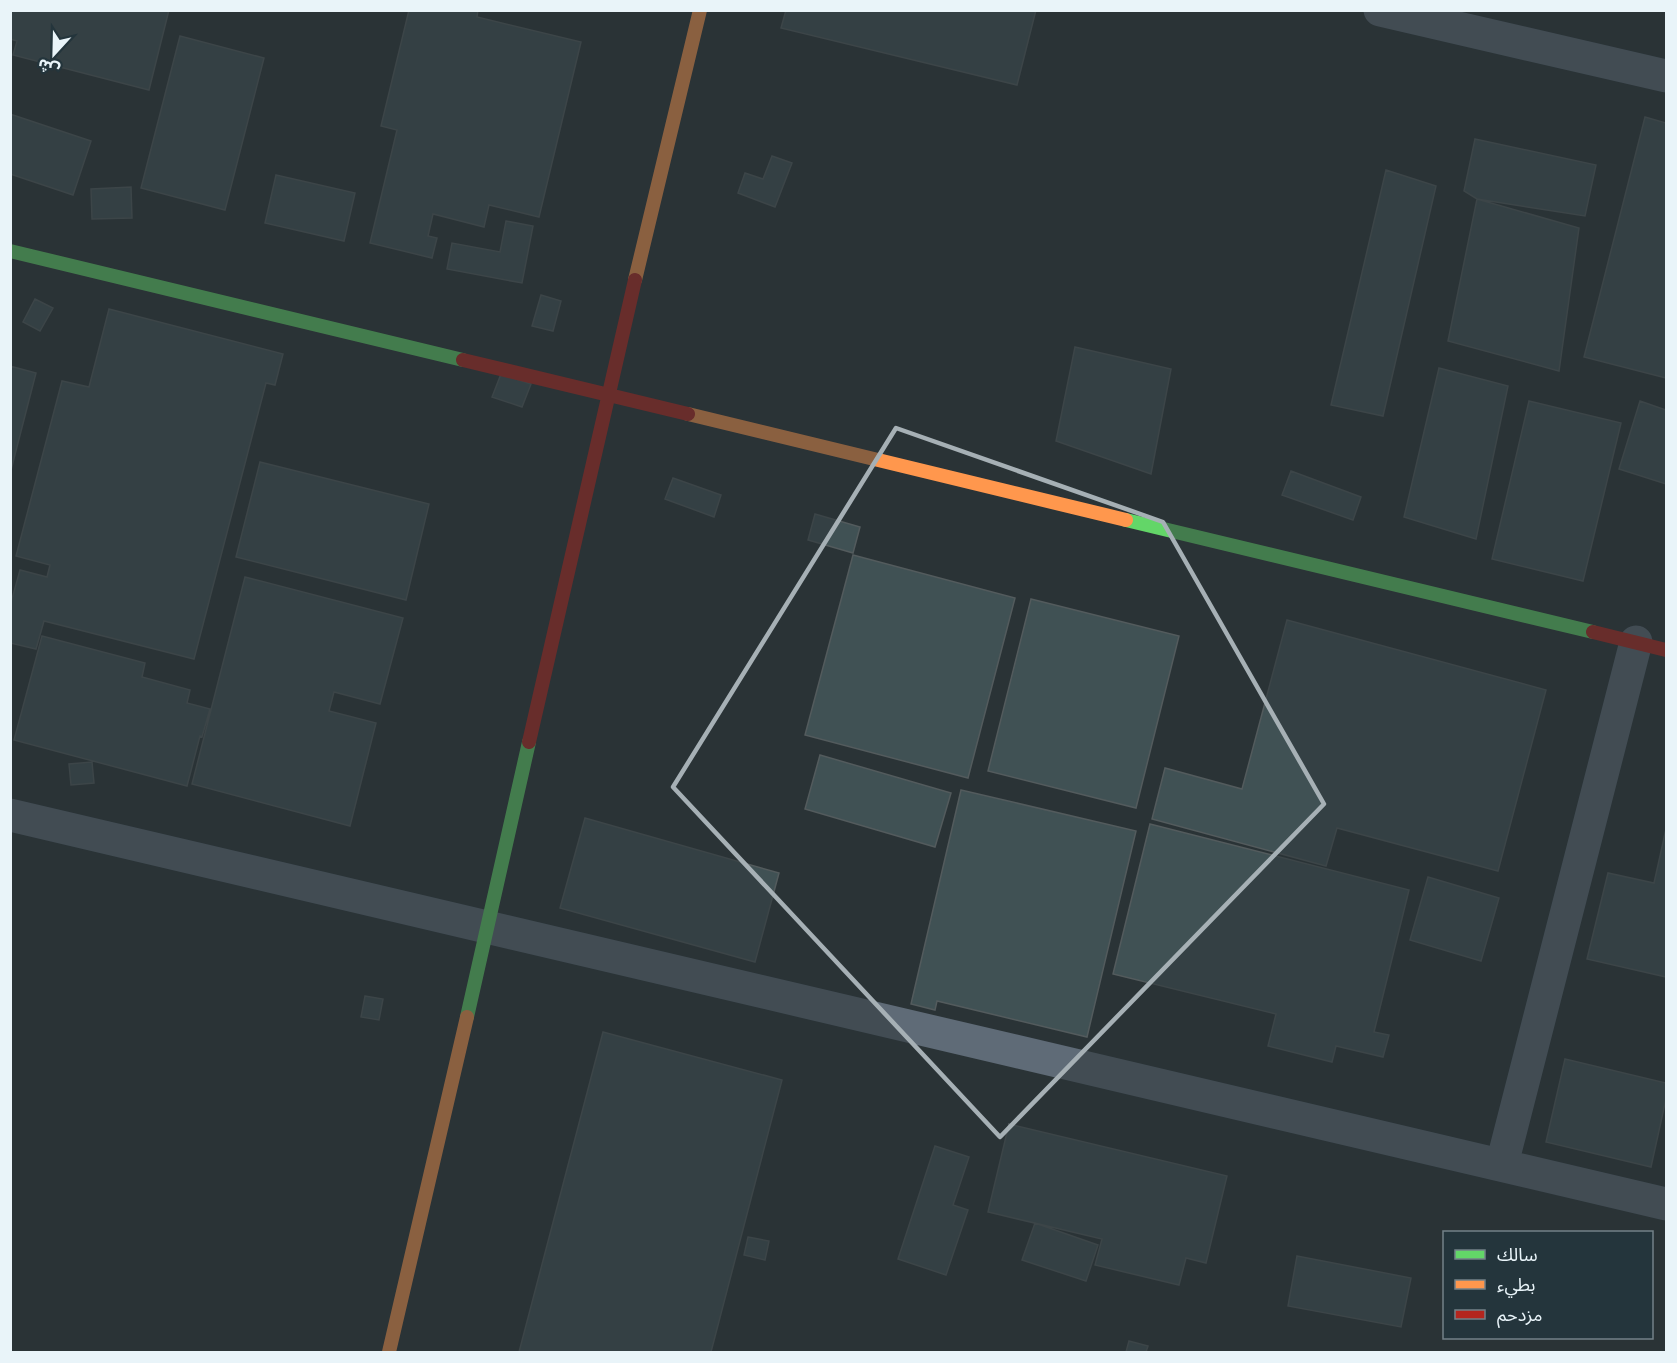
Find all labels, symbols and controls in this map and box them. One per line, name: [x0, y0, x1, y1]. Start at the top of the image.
north arrow: [24, 24, 84, 84]
text: ش: [34, 55, 62, 81]
legend: [1443, 1231, 1653, 1339]
text: سالك: [1497, 1243, 1538, 1266]
text: بطيء: [1497, 1273, 1535, 1298]
text: مزدحم: [1497, 1303, 1542, 1328]

